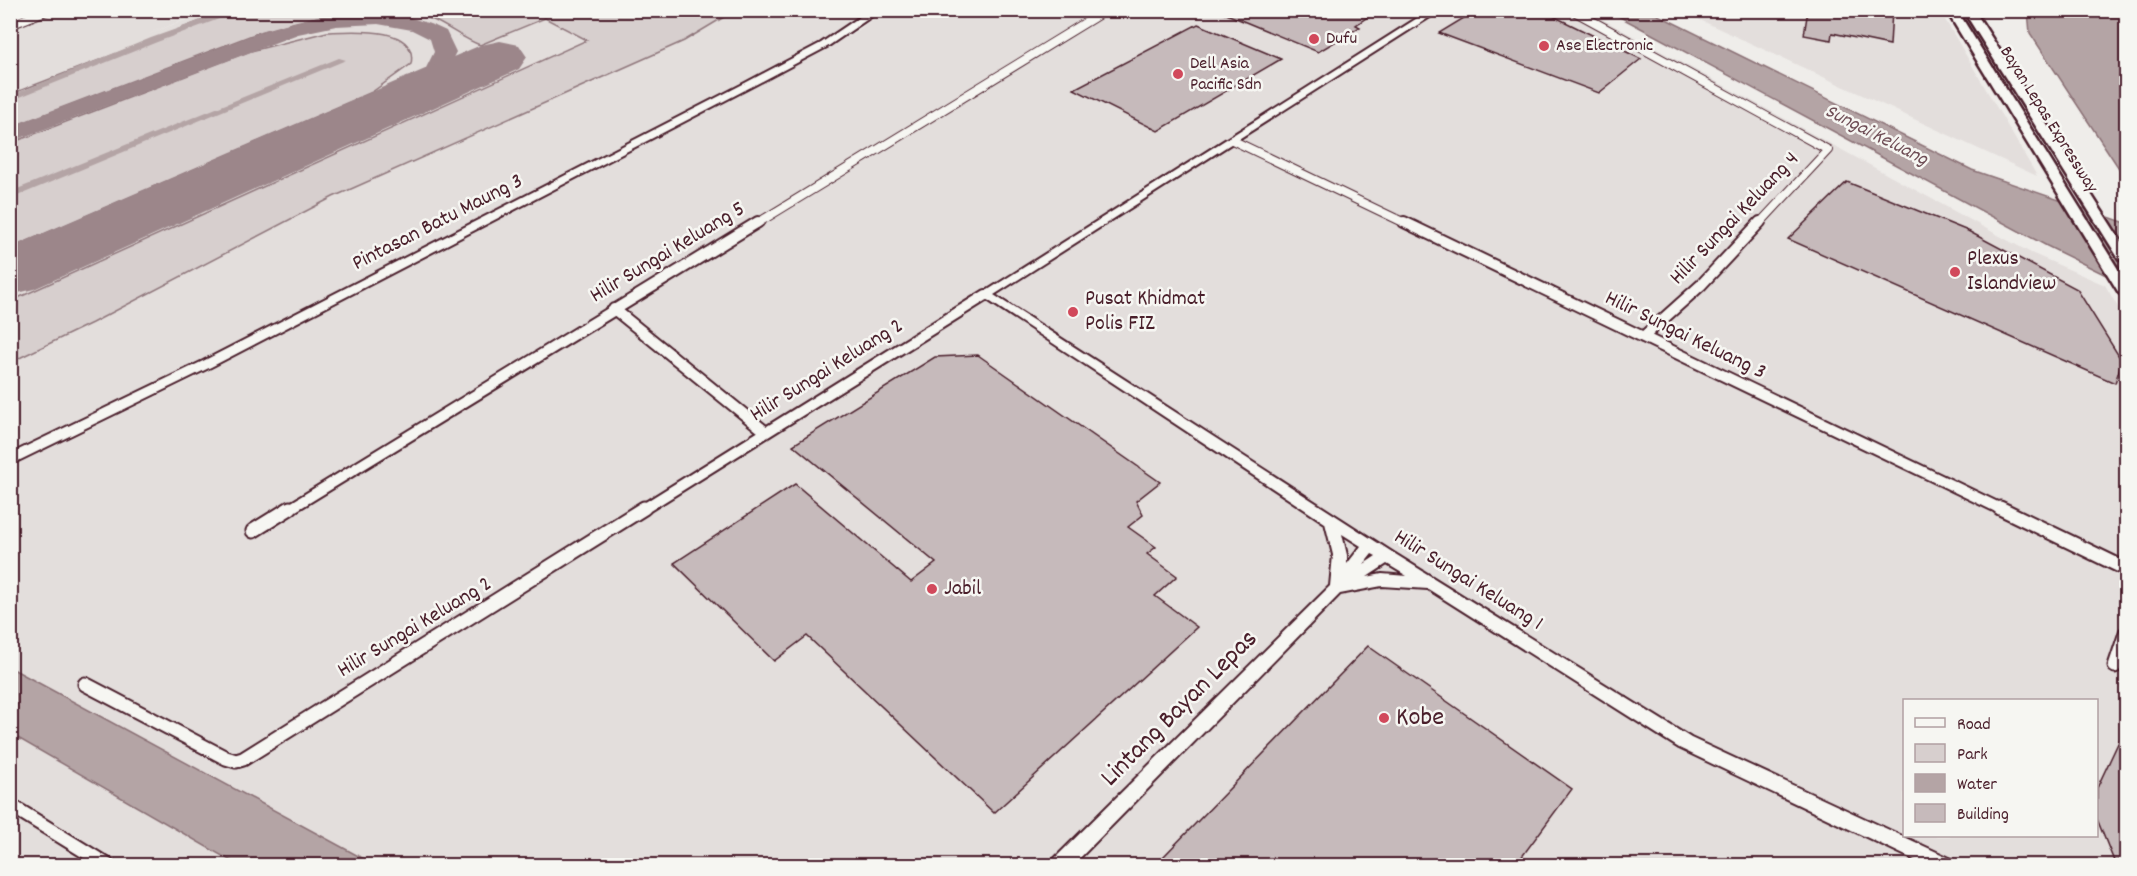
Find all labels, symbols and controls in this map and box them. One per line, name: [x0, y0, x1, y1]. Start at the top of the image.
place label: Dufu: [1326, 27, 1357, 52]
marker: Dufu: [1307, 32, 1321, 46]
place label: Ase Electronic: [1556, 34, 1653, 59]
marker: Ase Electronic: [1537, 39, 1551, 53]
street label: Bayan Lepas Expressway: [1993, 42, 2104, 199]
place label: Dell Asia Pacific Sdn: [1190, 52, 1262, 98]
marker: Dell Asia Pacific Sdn: [1171, 67, 1185, 81]
water label: Sungai Keluang: [1820, 98, 1933, 174]
street label: Hilir Sungai Keluang 4: [1663, 145, 1807, 293]
street label: Pintasan Batu Maung 3: [347, 166, 529, 280]
street label: Hilir Sungai Keluang 5: [585, 194, 751, 312]
place label: Plexus Islandview: [1967, 244, 2056, 300]
marker: Plexus Islandview: [1948, 265, 1962, 279]
place label: Pusat Khidmat Polis FIZ: [1085, 284, 1205, 340]
street label: Hilir Sungai Keluang 3: [1599, 284, 1771, 388]
marker: Pusat Khidmat Polis FIZ: [1066, 305, 1080, 319]
street label: Hilir Sungai Keluang 2: [744, 311, 910, 431]
street label: Hilir Sungai Keluang 1: [1387, 523, 1549, 639]
street label: Hilir Sungai Keluang 2: [332, 570, 498, 686]
place label: Jabil: [944, 574, 981, 605]
marker: Jabil: [925, 582, 939, 596]
street label: Lintang Bayan Lepas: [1092, 621, 1268, 797]
place label: Kobe: [1396, 699, 1444, 738]
legend: [1903, 699, 2098, 837]
marker: Kobe: [1377, 711, 1391, 725]
text: Road: [1957, 713, 1991, 738]
text: Park: [1957, 743, 1988, 768]
text: Water: [1957, 773, 1997, 798]
text: Building: [1957, 803, 2009, 828]

